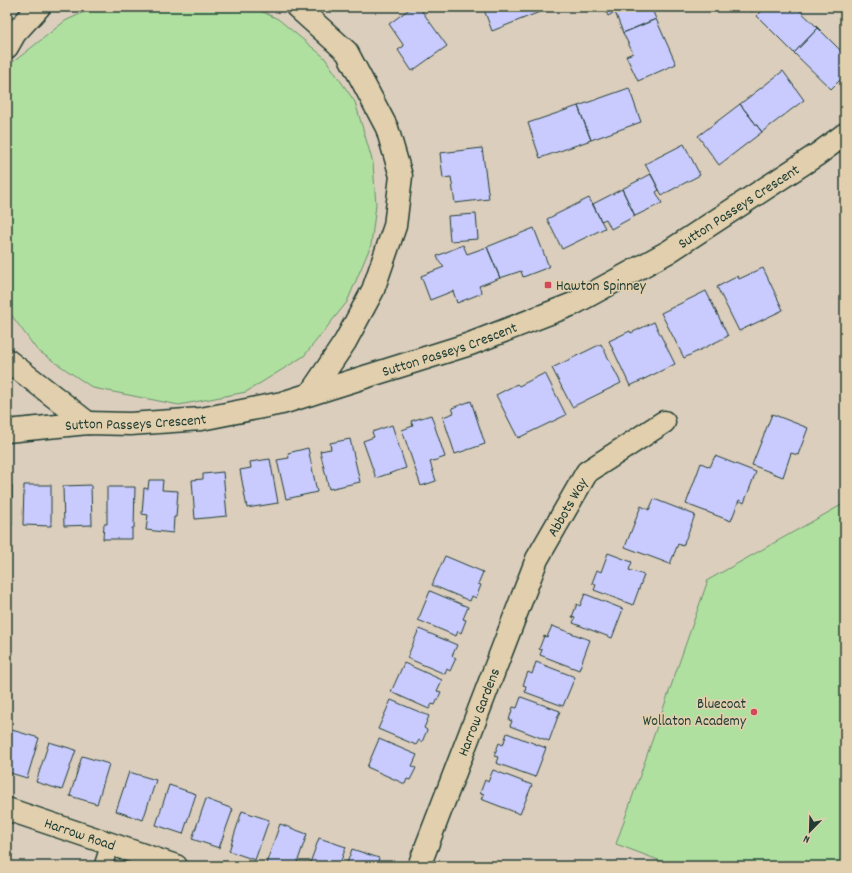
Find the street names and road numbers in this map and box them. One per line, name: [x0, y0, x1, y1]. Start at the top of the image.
street label: Sutton Passeys Crescent: [674, 160, 805, 256]
street label: Sutton Passeys Crescent: [380, 318, 521, 384]
street label: Sutton Passeys Crescent: [64, 409, 209, 438]
street label: Abbots Way: [543, 473, 595, 542]
street label: Harrow Gardens: [453, 665, 507, 760]
street label: Harrow Road: [41, 813, 118, 858]

